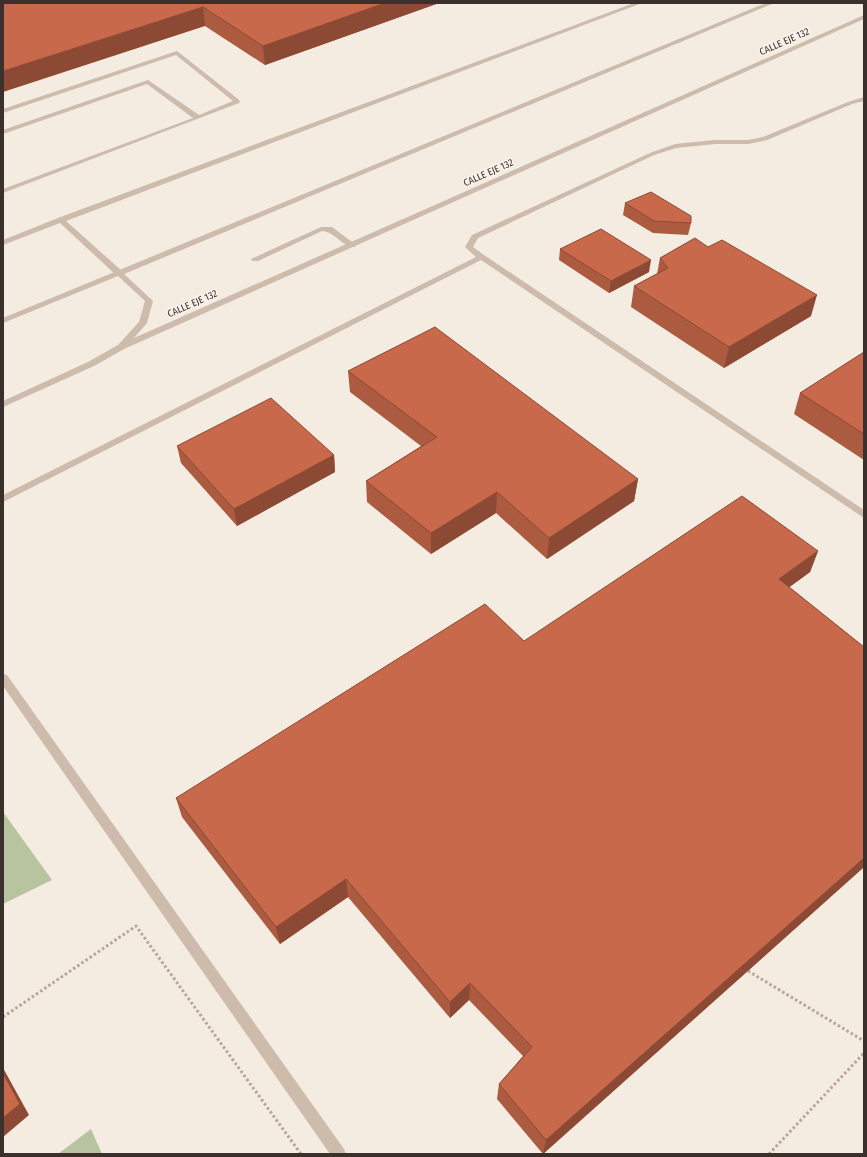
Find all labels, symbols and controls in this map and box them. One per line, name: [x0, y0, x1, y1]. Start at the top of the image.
street label: CALLE EJE 132: [758, 25, 812, 58]
street label: CALLE EJE 132: [462, 156, 516, 189]
street label: CALLE EJE 132: [166, 287, 220, 320]

